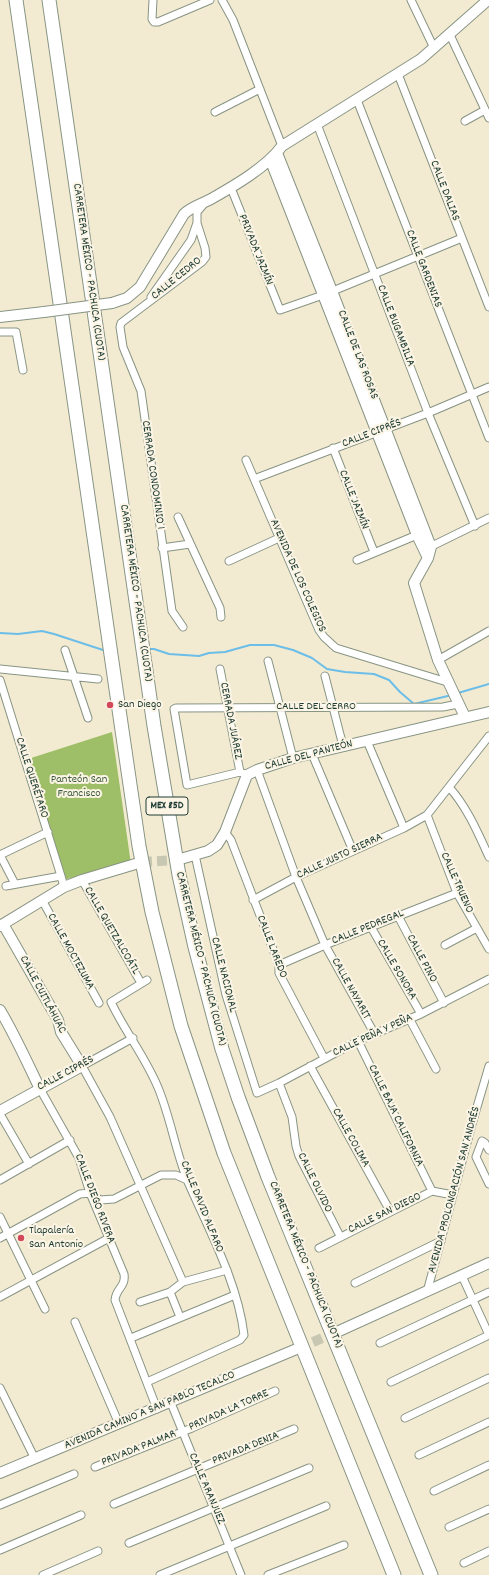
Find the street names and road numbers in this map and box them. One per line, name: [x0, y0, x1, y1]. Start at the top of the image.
street label: CALLE DALIAS: [426, 159, 462, 223]
street label: CARRETERA MÉXICO - PACHUCA (CUOTA): [68, 182, 108, 362]
street label: PRIVADA JAZMÍN: [234, 212, 276, 288]
street label: CALLE GARDENIAS: [402, 228, 444, 310]
street label: CALLE CEDRO: [149, 254, 205, 304]
street label: CALLE BUGAMBILIA: [373, 283, 417, 369]
street label: CALLE DE LAS ROSAS: [333, 308, 381, 402]
street label: CALLE CIPRÉS: [340, 416, 404, 452]
street label: CERRADA CONDOMINIO 1: [137, 420, 167, 530]
street label: CALLE JAZMÍN: [335, 468, 371, 532]
street label: CARRETERA MÉXICO - PACHUCA (CUOTA): [115, 503, 155, 683]
street label: AVENIDA DE LOS COLEGIOS: [266, 517, 328, 635]
street label: CERRADA JUÁREZ: [215, 681, 245, 761]
street label: CALLE DEL CERRO: [276, 700, 356, 714]
street label: CALLE QUERÉTARO: [11, 736, 51, 820]
street label: CALLE DEL PANTEÓN: [263, 737, 355, 775]
road number: MEX 85D: [146, 797, 188, 815]
street label: CALLE JUSTO SIERRA: [295, 831, 385, 883]
street label: CALLE TRUENO: [436, 850, 476, 916]
street label: CARRETERA MÉXICO - PACHUCA (CUOTA): [171, 870, 229, 1048]
street label: CALLE QUETZALCOÁTL: [80, 885, 142, 977]
street label: CALLE PEDREGAL: [330, 907, 406, 949]
street label: CALLE MOCTEZUMA: [43, 911, 97, 993]
street label: CALLE LAREDO: [252, 913, 290, 981]
street label: CALLE PINO: [402, 932, 440, 986]
street label: CALLE NACIONAL: [207, 936, 239, 1014]
street label: CALLE SONORA: [373, 937, 419, 1003]
street label: CALLE CUITLÁHUAC: [15, 954, 69, 1036]
street label: CALLE NAYARIT: [327, 956, 373, 1022]
street label: CALLE PEÑA Y PEÑA: [331, 1011, 415, 1061]
street label: CALLE CIPRÉS: [35, 1053, 97, 1095]
street label: CALLE BAJA CALIFORNIA: [364, 1063, 426, 1169]
street label: AVENIDA PROLONGACIÓN SAN ANDRÉS: [426, 1105, 484, 1275]
street label: CALLE COLIMA: [328, 1106, 372, 1170]
street label: CALLE OLVIDO: [293, 1151, 335, 1215]
street label: CALLE DIEGO RIVERA: [70, 1152, 118, 1246]
street label: CALLE DAVID ALFARO: [176, 1159, 226, 1255]
street label: CARRETERA MÉXICO - PACHUCA (CUOTA): [265, 1179, 345, 1351]
street label: CALLE SAN DIEGO: [346, 1190, 424, 1238]
street label: AVENIDA CAMINO A SAN PABLO TECALCO: [62, 1368, 238, 1454]
street label: PRIVADA LA TORRE: [187, 1387, 271, 1435]
street label: PRIVADA PALMAR: [100, 1427, 178, 1471]
street label: PRIVADA DENIA: [211, 1429, 281, 1469]
street label: CALLE ARANJUEZ: [184, 1451, 228, 1527]

